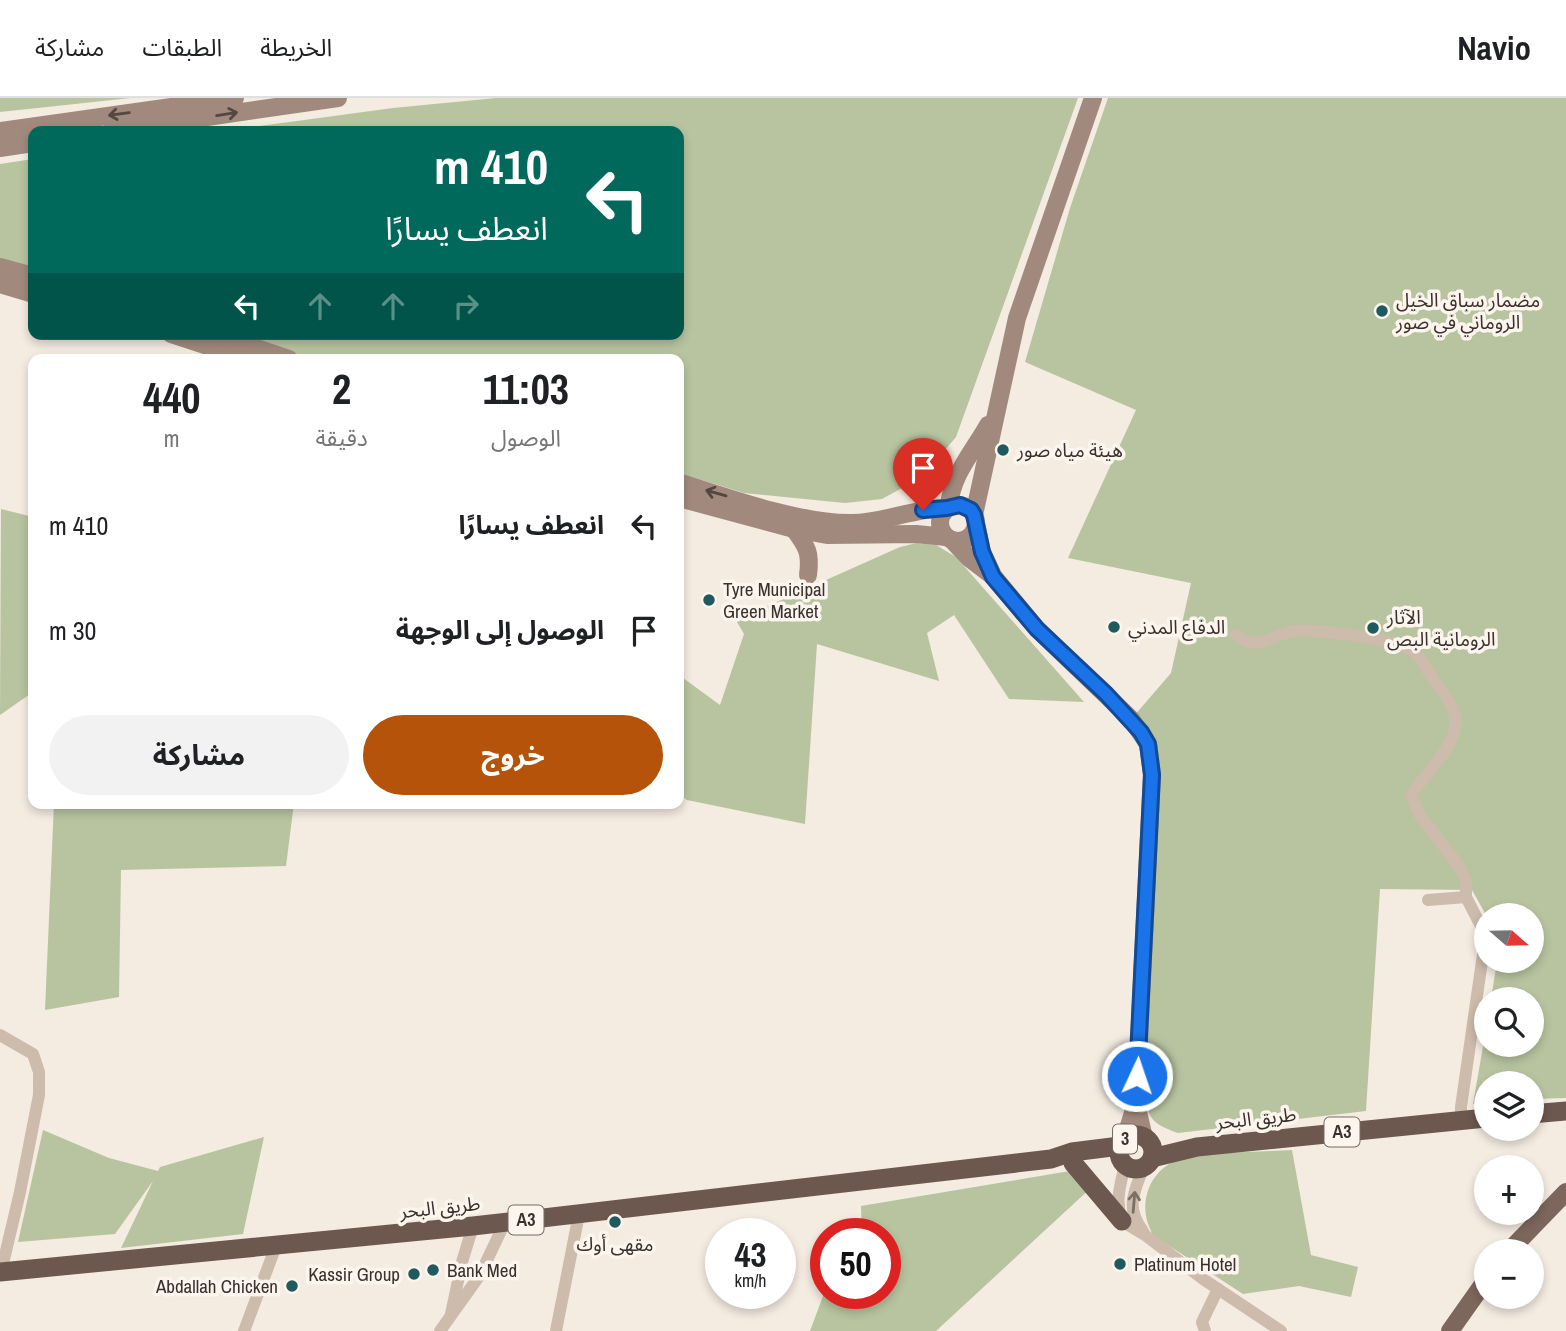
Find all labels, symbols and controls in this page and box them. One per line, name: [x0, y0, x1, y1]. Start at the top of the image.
text: Navio: [1457, 26, 1531, 70]
text: مشاركة: [35, 31, 104, 63]
text: الطبقات: [142, 31, 222, 63]
text: الخريطة: [260, 31, 332, 63]
one-way arrow: [215, 107, 238, 120]
one-way arrow: [108, 108, 130, 121]
text: 410 m: [434, 133, 548, 199]
icon: left: [572, 154, 663, 245]
text: انعطف يسارًا: [385, 207, 548, 250]
icon: left: [228, 287, 266, 325]
icon: ahead: [301, 287, 339, 325]
icon: ahead: [374, 287, 412, 325]
icon: right: [447, 287, 485, 325]
place label: مضمار سباق الخيل الروماني في صور: [1395, 287, 1540, 337]
marker: مضمار سباق الخيل الروماني في صور: [1374, 303, 1390, 319]
text: 2: [332, 361, 351, 417]
text: 11:03: [483, 361, 569, 417]
text: 440: [143, 370, 200, 426]
text: دقيقة: [315, 422, 368, 453]
text: الوصول: [491, 422, 561, 453]
text: m: [164, 423, 180, 454]
place label: هيئة مياه صور: [1016, 437, 1123, 463]
pin: [893, 438, 953, 510]
marker: هيئة مياه صور: [995, 442, 1011, 458]
icon: arrive: [904, 449, 942, 487]
one-way arrow: [705, 486, 727, 499]
text: انعطف يسارًا: [458, 507, 604, 542]
icon: left: [625, 507, 663, 545]
text: 410 m: [49, 508, 108, 543]
place label: Tyre Municipal Green Market: [723, 576, 825, 624]
marker: Tyre Municipal Green Market: [701, 592, 717, 608]
place label: الآثار الرومانية البص: [1386, 604, 1495, 652]
text: الوصول إلى الوجهة: [396, 612, 604, 647]
icon: arrive: [625, 612, 663, 650]
text: 30 m: [49, 613, 96, 648]
place label: الدفاع المدني: [1128, 614, 1225, 642]
marker: الدفاع المدني: [1106, 619, 1122, 635]
marker: الآثار الرومانية البص: [1365, 620, 1381, 636]
button: مشاركة: [49, 715, 349, 795]
button: خروج: [363, 715, 663, 795]
north arrow: [1474, 903, 1544, 973]
map controls: [1474, 903, 1544, 1309]
button: search: [1474, 987, 1544, 1057]
position arrow: [1100, 1039, 1174, 1113]
button: layers: [1474, 1071, 1544, 1141]
street label: طريق البحر: [1213, 1101, 1298, 1135]
road number: A3: [1324, 1118, 1360, 1147]
road number: 3: [1113, 1124, 1137, 1154]
button: +: [1474, 1155, 1544, 1225]
street label: طريق البحر: [397, 1190, 482, 1224]
one-way arrow: [1128, 1191, 1141, 1214]
road number: A3: [508, 1205, 544, 1234]
marker: مقهى أوك: [607, 1214, 623, 1230]
speed limit sign: 50: [810, 1218, 901, 1309]
place label: مقهى أوك: [576, 1231, 654, 1257]
text: 43: [735, 1231, 766, 1278]
button: −: [1474, 1239, 1544, 1309]
place label: Platinum Hotel: [1134, 1251, 1236, 1277]
marker: Platinum Hotel: [1112, 1256, 1128, 1272]
place label: Bank Med: [447, 1257, 517, 1283]
place label: Kassir Group: [308, 1261, 400, 1287]
marker: Bank Med: [425, 1262, 441, 1278]
marker: Kassir Group: [406, 1266, 422, 1282]
text: km/h: [735, 1268, 767, 1293]
place label: Abdallah Chicken: [155, 1273, 278, 1299]
marker: Abdallah Chicken: [284, 1278, 300, 1294]

